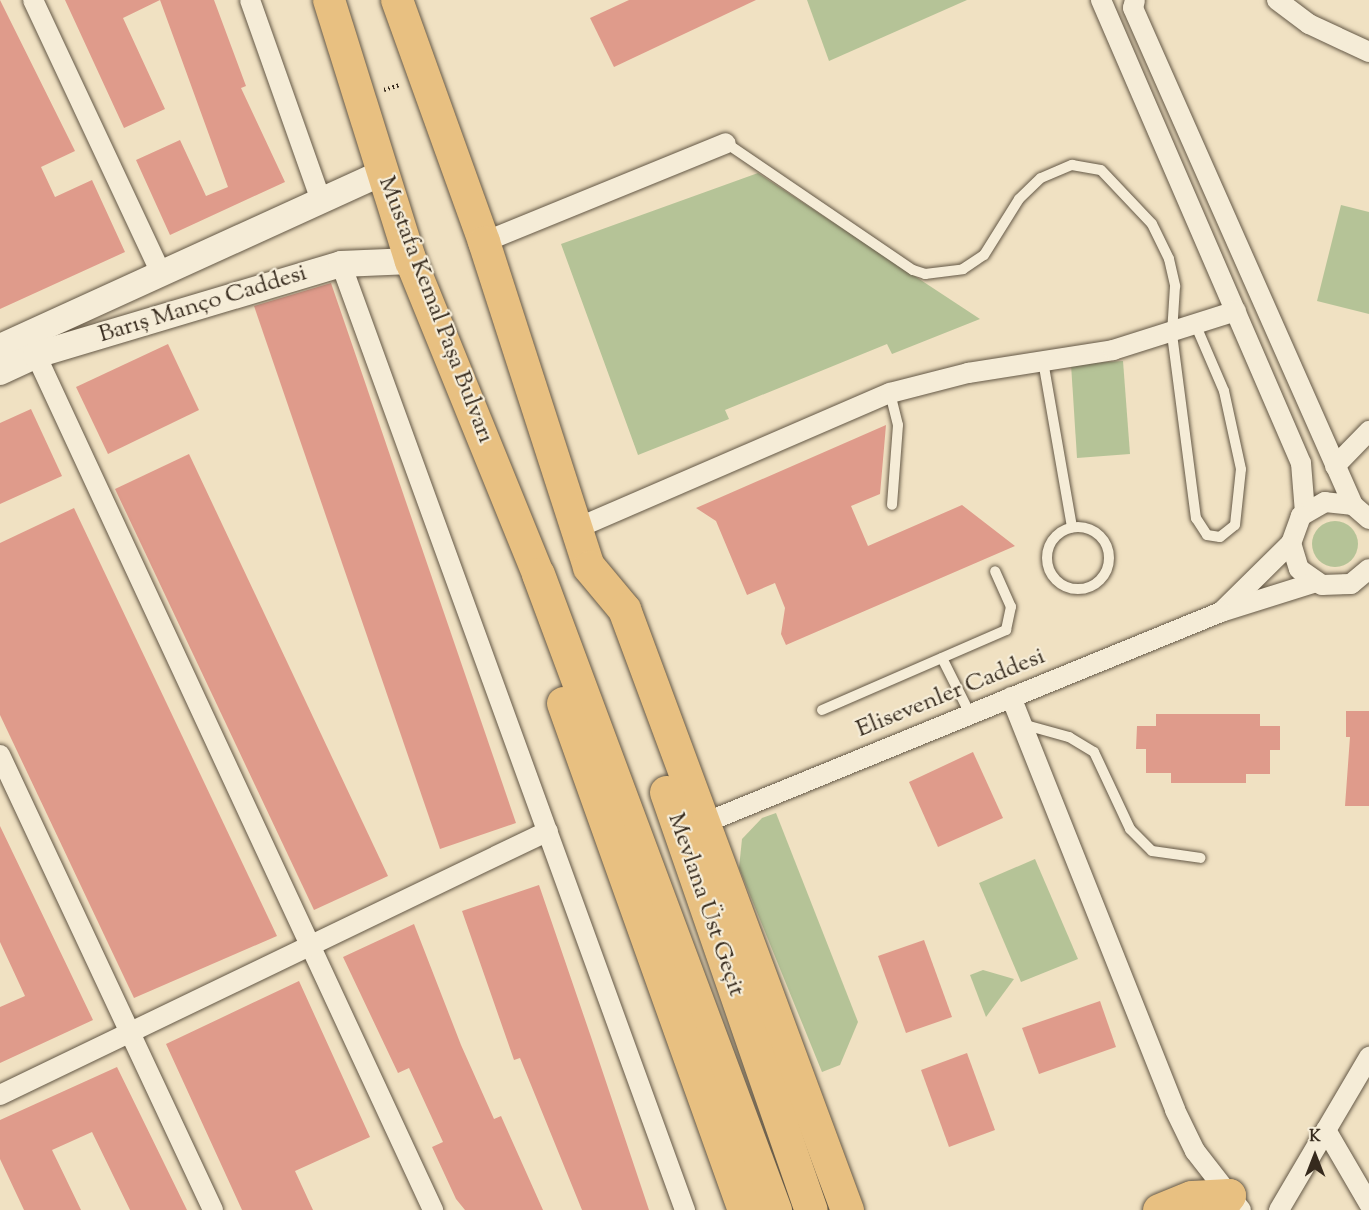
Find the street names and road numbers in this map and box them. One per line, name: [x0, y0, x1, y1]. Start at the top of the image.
street label: Mustafa Kemal Paşa Bulvarı: [371, 173, 499, 447]
street label: Barış Manço Caddesi: [95, 260, 311, 350]
street label: Elisevenler Caddesi: [852, 643, 1050, 745]
street label: Mevlana Üst Geçit: [660, 810, 750, 1000]

